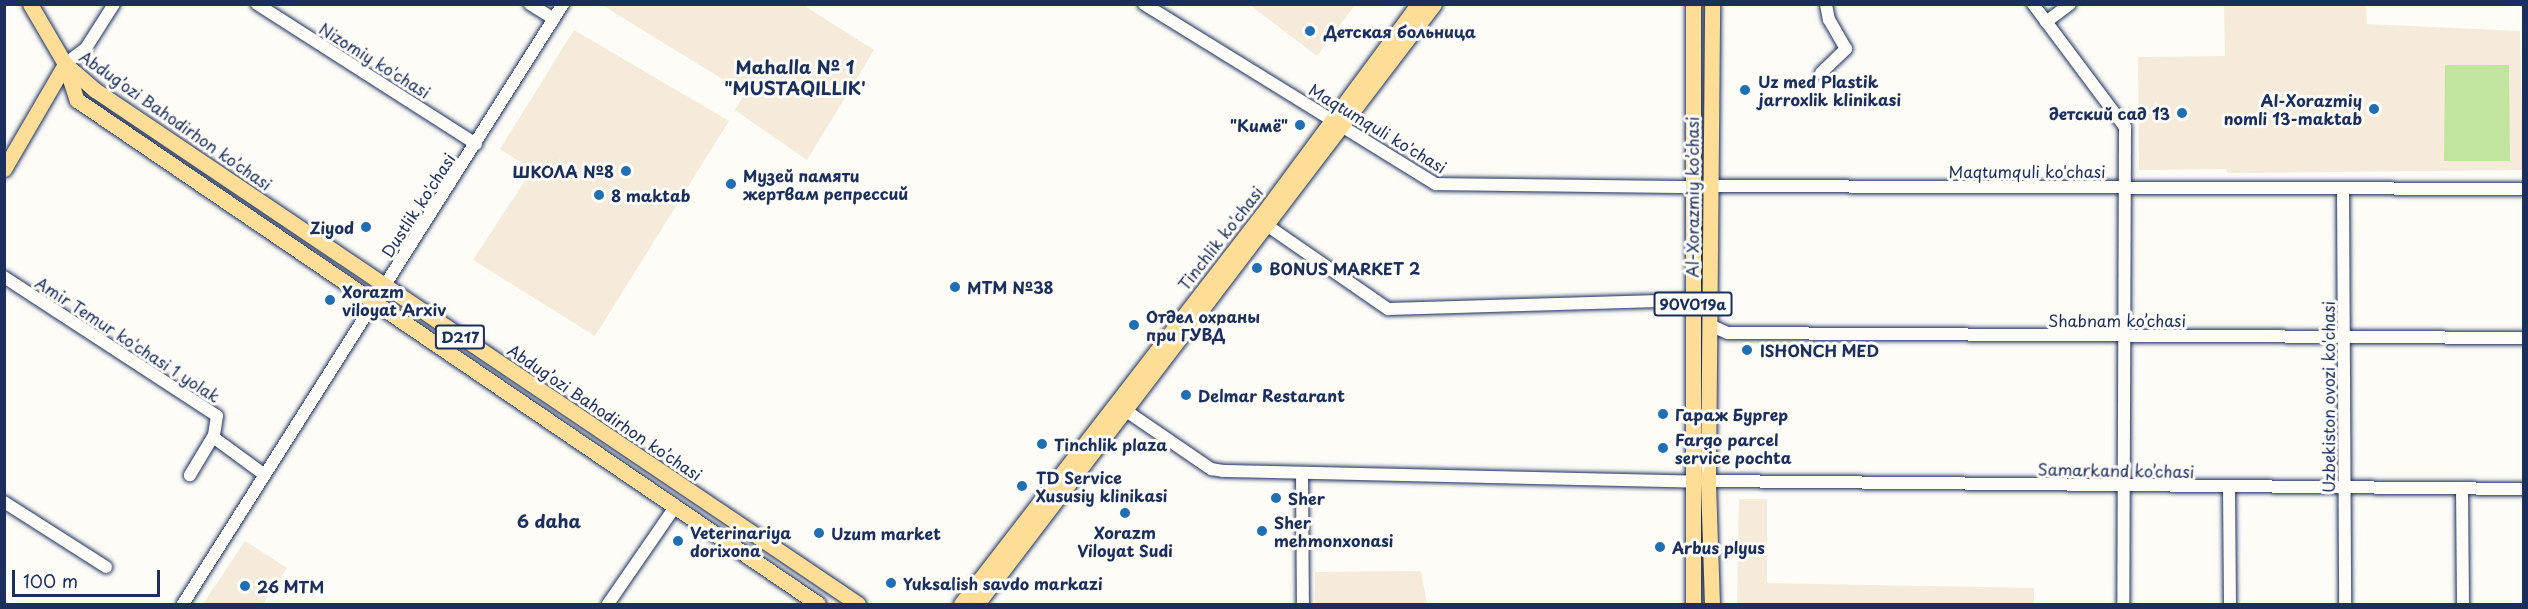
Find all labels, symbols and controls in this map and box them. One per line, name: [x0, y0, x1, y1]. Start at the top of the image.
street label: Nizomiy ko'chasi: [316, 18, 434, 102]
place label: Детская больница: [1324, 21, 1476, 41]
marker: Детская больница: [1301, 22, 1319, 40]
street label: Abdug’ozi Bahodirhon ko’chasi: [76, 46, 276, 194]
district label: Mahalla № 1 "MUSTAQILLIK': [724, 57, 866, 100]
place label: Uz med Plastik jarroxlik klinikasi: [1758, 71, 1902, 109]
street label: Maqtumquli ko'chasi: [1306, 79, 1450, 177]
marker: Uz med Plastik jarroxlik klinikasi: [1736, 81, 1754, 99]
place label: Аl-Xоrаzmiy nоmli 13-mаktаb: [2223, 90, 2362, 128]
marker: Аl-Xоrаzmiy nоmli 13-mаktаb: [2367, 102, 2381, 116]
place label: детский сад 13: [2048, 103, 2170, 123]
marker: детский сад 13: [2175, 106, 2189, 120]
place label: "Кимё": [1230, 115, 1288, 135]
street label: Al-Xorazmiy ko’chasi: [1682, 117, 1702, 277]
marker: "Кимё": [1293, 118, 1307, 132]
street label: Dustlik ko'chasi: [377, 149, 459, 261]
place label: ШКОЛА №8: [513, 161, 614, 181]
street label: Maqtumquli ko'chasi: [1949, 161, 2105, 181]
marker: ШКОЛА №8: [619, 164, 633, 178]
place label: Музей памяти жертвам репрессий: [743, 165, 908, 203]
marker: Музей памяти жертвам репрессий: [724, 177, 738, 191]
street label: Tinchlik ko'chasi: [1173, 182, 1267, 294]
place label: 8 maktab: [611, 185, 691, 205]
marker: 8 maktab: [592, 188, 606, 202]
place label: Ziyod: [310, 217, 354, 237]
marker: Ziyod: [359, 220, 373, 234]
place label: BONUS MARKET 2: [1269, 258, 1420, 278]
marker: BONUS MARKET 2: [1250, 261, 1264, 275]
street label: Amir Temur ko'chasi 1 yolak: [32, 272, 224, 406]
place label: МТМ №38: [967, 277, 1054, 297]
marker: МТМ №38: [948, 280, 962, 294]
place label: Xorazm viloyat Arxiv: [342, 281, 447, 319]
road number: 90V019a: [1652, 292, 1734, 316]
marker: Xorazm viloyat Arxiv: [323, 293, 337, 307]
street label: Uzbekiston ovozi ko'chasi: [2318, 300, 2338, 494]
place label: Отдел охраны при ГУВД: [1146, 306, 1260, 344]
street label: Shabnam ko’chasi: [2048, 310, 2186, 330]
marker: Отдел охраны при ГУВД: [1127, 318, 1141, 332]
road number: D217: [434, 325, 486, 349]
street label: Abdug’ozi Bahodirhon ko’chasi: [504, 340, 706, 484]
place label: ISHONCH MED: [1760, 340, 1880, 360]
marker: ISHONCH MED: [1738, 341, 1756, 359]
place label: Delmar Restarant: [1198, 385, 1344, 405]
marker: Delmar Restarant: [1179, 388, 1193, 402]
place label: Гараж Бургер: [1675, 404, 1789, 424]
marker: Гараж Бургер: [1656, 407, 1670, 421]
place label: Fargo parcel service pochta: [1675, 429, 1792, 467]
place label: Tinchlik plaza: [1054, 434, 1168, 454]
marker: Tinchlik plaza: [1035, 437, 1049, 451]
marker: Fargo parcel service pochta: [1656, 441, 1670, 455]
street label: Samarkand ko’chasi: [2037, 459, 2195, 481]
place label: TD Service Xususiy klinikasi: [1036, 467, 1168, 505]
marker: TD Service Xususiy klinikasi: [1013, 477, 1031, 495]
place label: Sher: [1288, 488, 1325, 508]
marker: Sher: [1269, 491, 1283, 505]
marker: Xorazm Viloyat Sudi: [1118, 506, 1132, 520]
district label: 6 daha: [516, 510, 582, 532]
place label: Sher mehmonxonasi: [1274, 512, 1393, 550]
place label: Veterinariya dorixona: [690, 522, 791, 560]
place label: Xorazm Viloyat Sudi: [1077, 522, 1173, 560]
place label: Uzum market: [831, 523, 943, 543]
marker: Sher mehmonxonasi: [1255, 524, 1269, 538]
marker: Uzum market: [812, 526, 826, 540]
marker: Veterinariya dorixona: [671, 534, 685, 548]
place label: Arbus plyus: [1672, 537, 1765, 557]
marker: Arbus plyus: [1653, 540, 1667, 554]
scale bar: [15, 558, 164, 596]
text: 100 m: [23, 567, 78, 594]
place label: Yuksalish savdo markazi: [903, 573, 1104, 593]
place label: 26 MTM: [257, 576, 324, 596]
marker: Yuksalish savdo markazi: [884, 576, 898, 590]
marker: 26 MTM: [238, 579, 252, 593]

